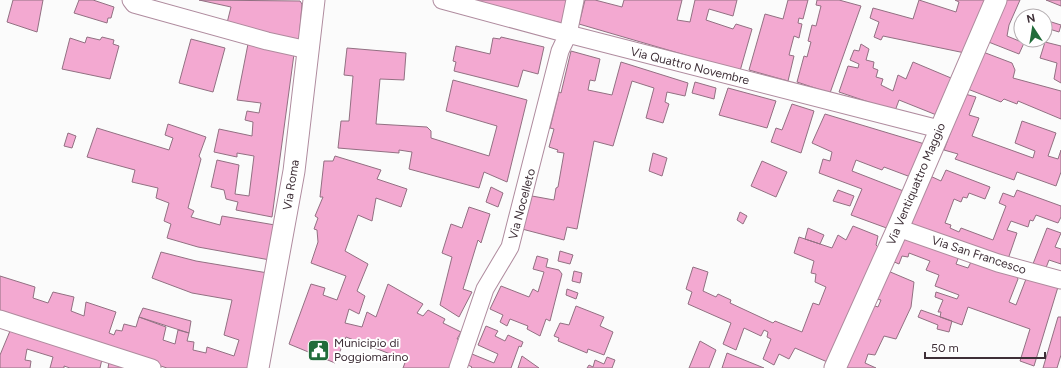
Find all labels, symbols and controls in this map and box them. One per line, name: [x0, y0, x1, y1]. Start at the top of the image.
north arrow: [1013, 8, 1053, 48]
text: N: [1026, 11, 1037, 26]
street label: Via Quattro Novembre: [629, 44, 751, 88]
street label: Via Ventiquattro Maggio: [884, 121, 948, 247]
street label: Via Roma: [280, 159, 302, 211]
street label: Via Nocelleto: [506, 167, 538, 241]
street label: Via San Francesco: [930, 233, 1028, 277]
scale bar: [925, 334, 1045, 360]
place label: Municipio di Poggiomarino: [334, 336, 408, 364]
public building icon: Municipio di Poggiomarino: [306, 337, 332, 363]
text: 50 m: [931, 341, 959, 355]

